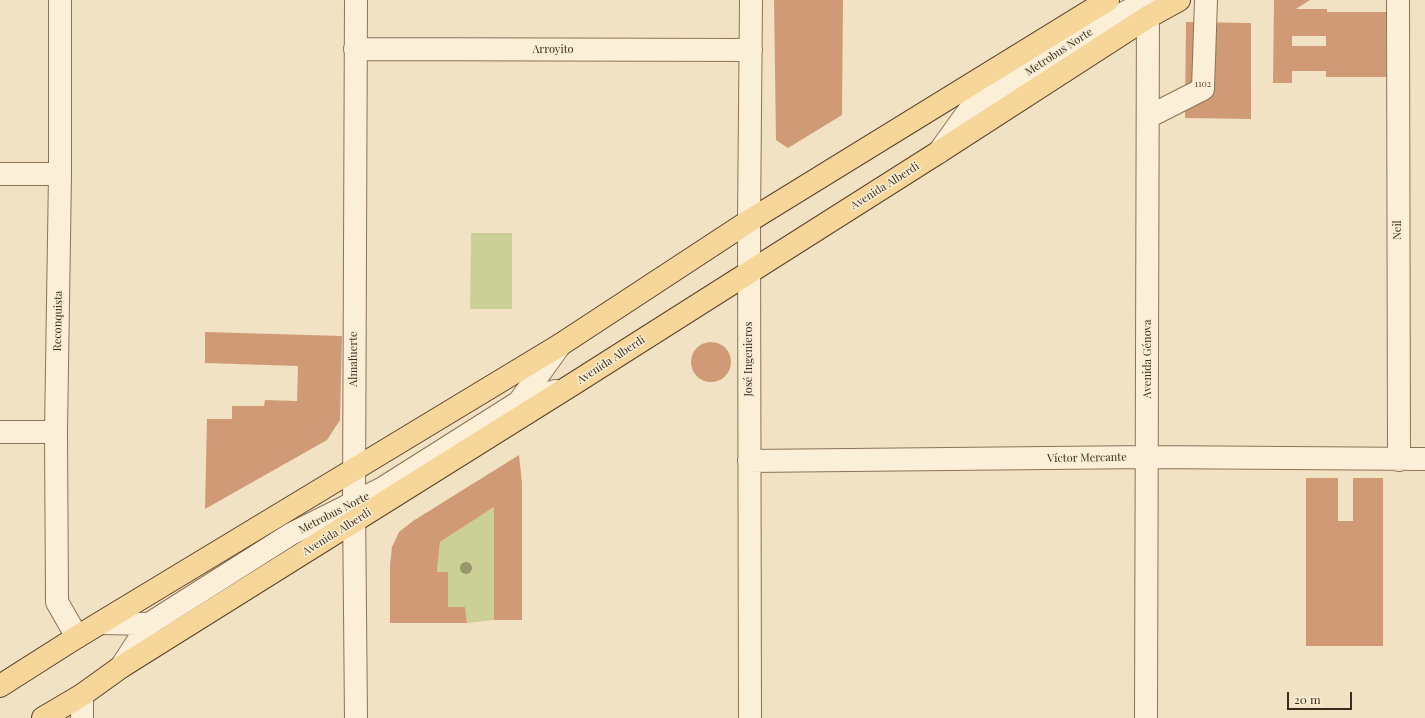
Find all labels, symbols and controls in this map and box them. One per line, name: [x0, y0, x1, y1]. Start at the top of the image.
street label: Metrobus Norte: [1023, 25, 1095, 79]
street label: Arroyito: [532, 43, 574, 57]
house number: 1102: [1195, 79, 1211, 89]
street label: Avenida Alberdi: [848, 160, 922, 212]
street label: Neil: [1391, 220, 1405, 240]
street label: Reconquista: [51, 291, 65, 351]
street label: Avenida Génova: [1141, 320, 1155, 398]
street label: José Ingenieros: [742, 321, 756, 397]
street label: Almafuerte: [347, 331, 361, 387]
street label: Avenida Alberdi: [575, 333, 647, 387]
street label: Víctor Mercante: [1047, 451, 1127, 465]
street label: Metrobus Norte: [296, 489, 372, 537]
street label: Avenida Alberdi: [300, 506, 374, 558]
scale bar: [1289, 684, 1354, 710]
text: 20 m: [1294, 691, 1321, 707]

